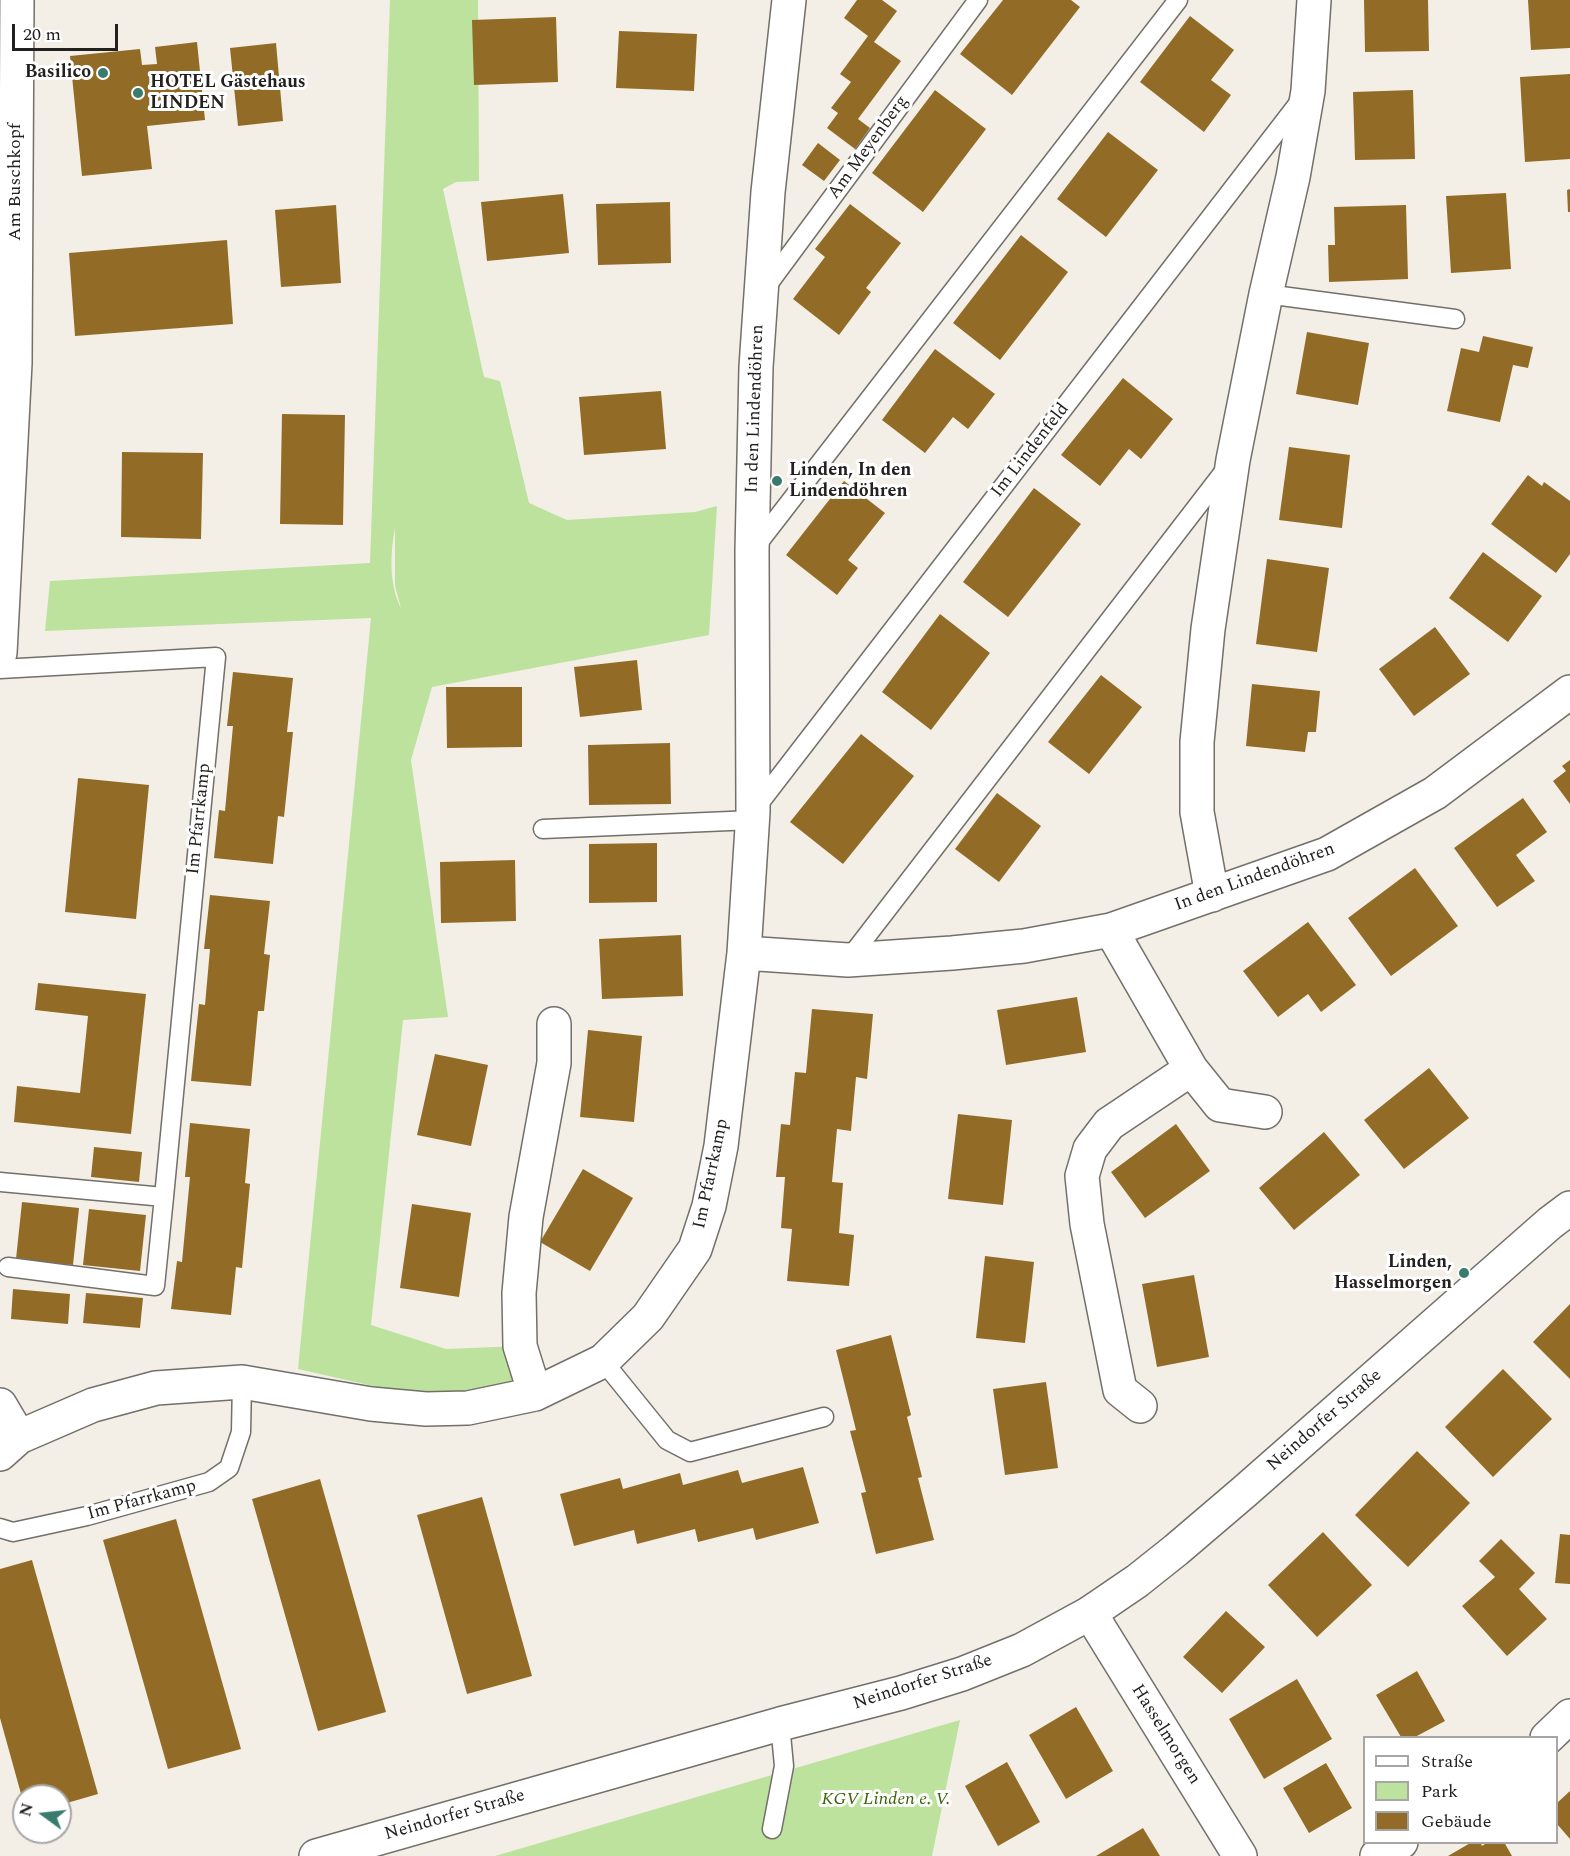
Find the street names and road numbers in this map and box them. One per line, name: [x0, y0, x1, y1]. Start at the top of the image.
street label: Am Meyenberg: [824, 92, 914, 204]
street label: Am Buschkopf: [5, 123, 27, 241]
street label: In den Lindendöhren: [742, 324, 770, 494]
street label: Im Lindenfeld: [987, 399, 1075, 503]
street label: Im Pfarrkamp: [183, 762, 217, 876]
street label: In den Lindendöhren: [1172, 839, 1338, 917]
street label: Im Pfarrkamp: [690, 1117, 734, 1231]
street label: Neindorfer Straße: [1263, 1365, 1387, 1477]
street label: Im Pfarrkamp: [85, 1476, 199, 1526]
street label: Neindorfer Straße: [851, 1650, 995, 1716]
street label: Hasselmorgen: [1126, 1681, 1204, 1789]
street label: Neindorfer Straße: [382, 1786, 528, 1846]

